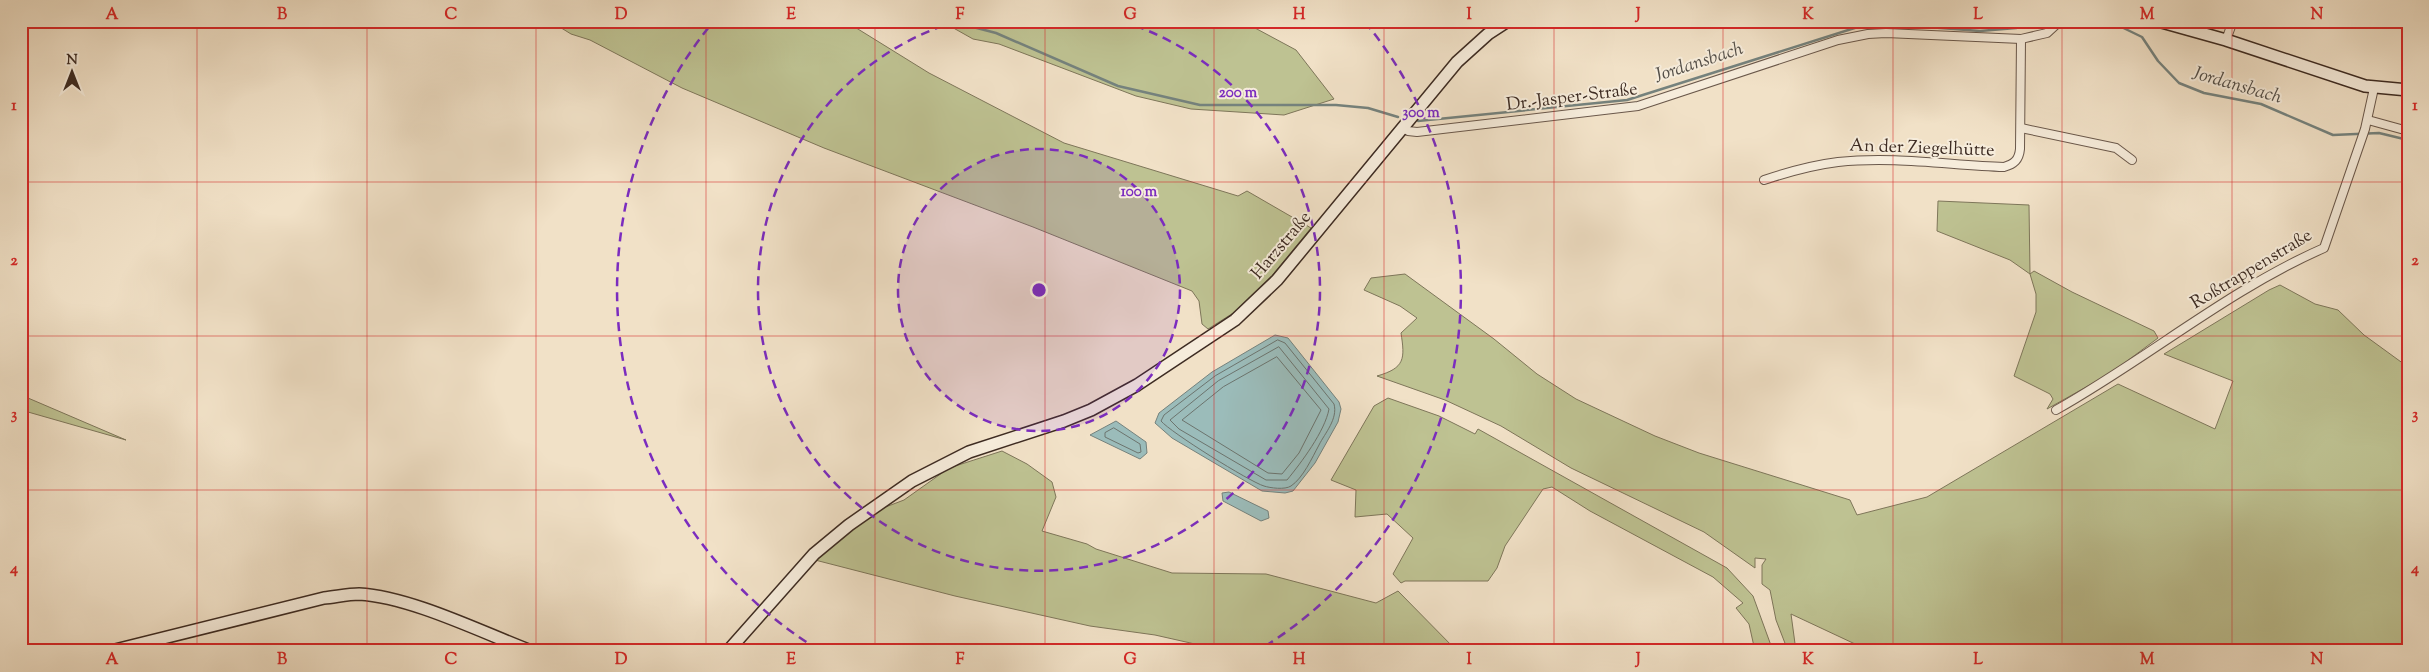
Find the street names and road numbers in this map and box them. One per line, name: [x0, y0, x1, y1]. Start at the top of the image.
street label: Dr.-Jasper-Straße: [1505, 77, 1639, 119]
street label: An der Ziegelhütte: [1849, 133, 1995, 165]
street label: Harzstraße: [1246, 206, 1318, 286]
street label: Roßtrappenstraße: [2186, 223, 2318, 317]

